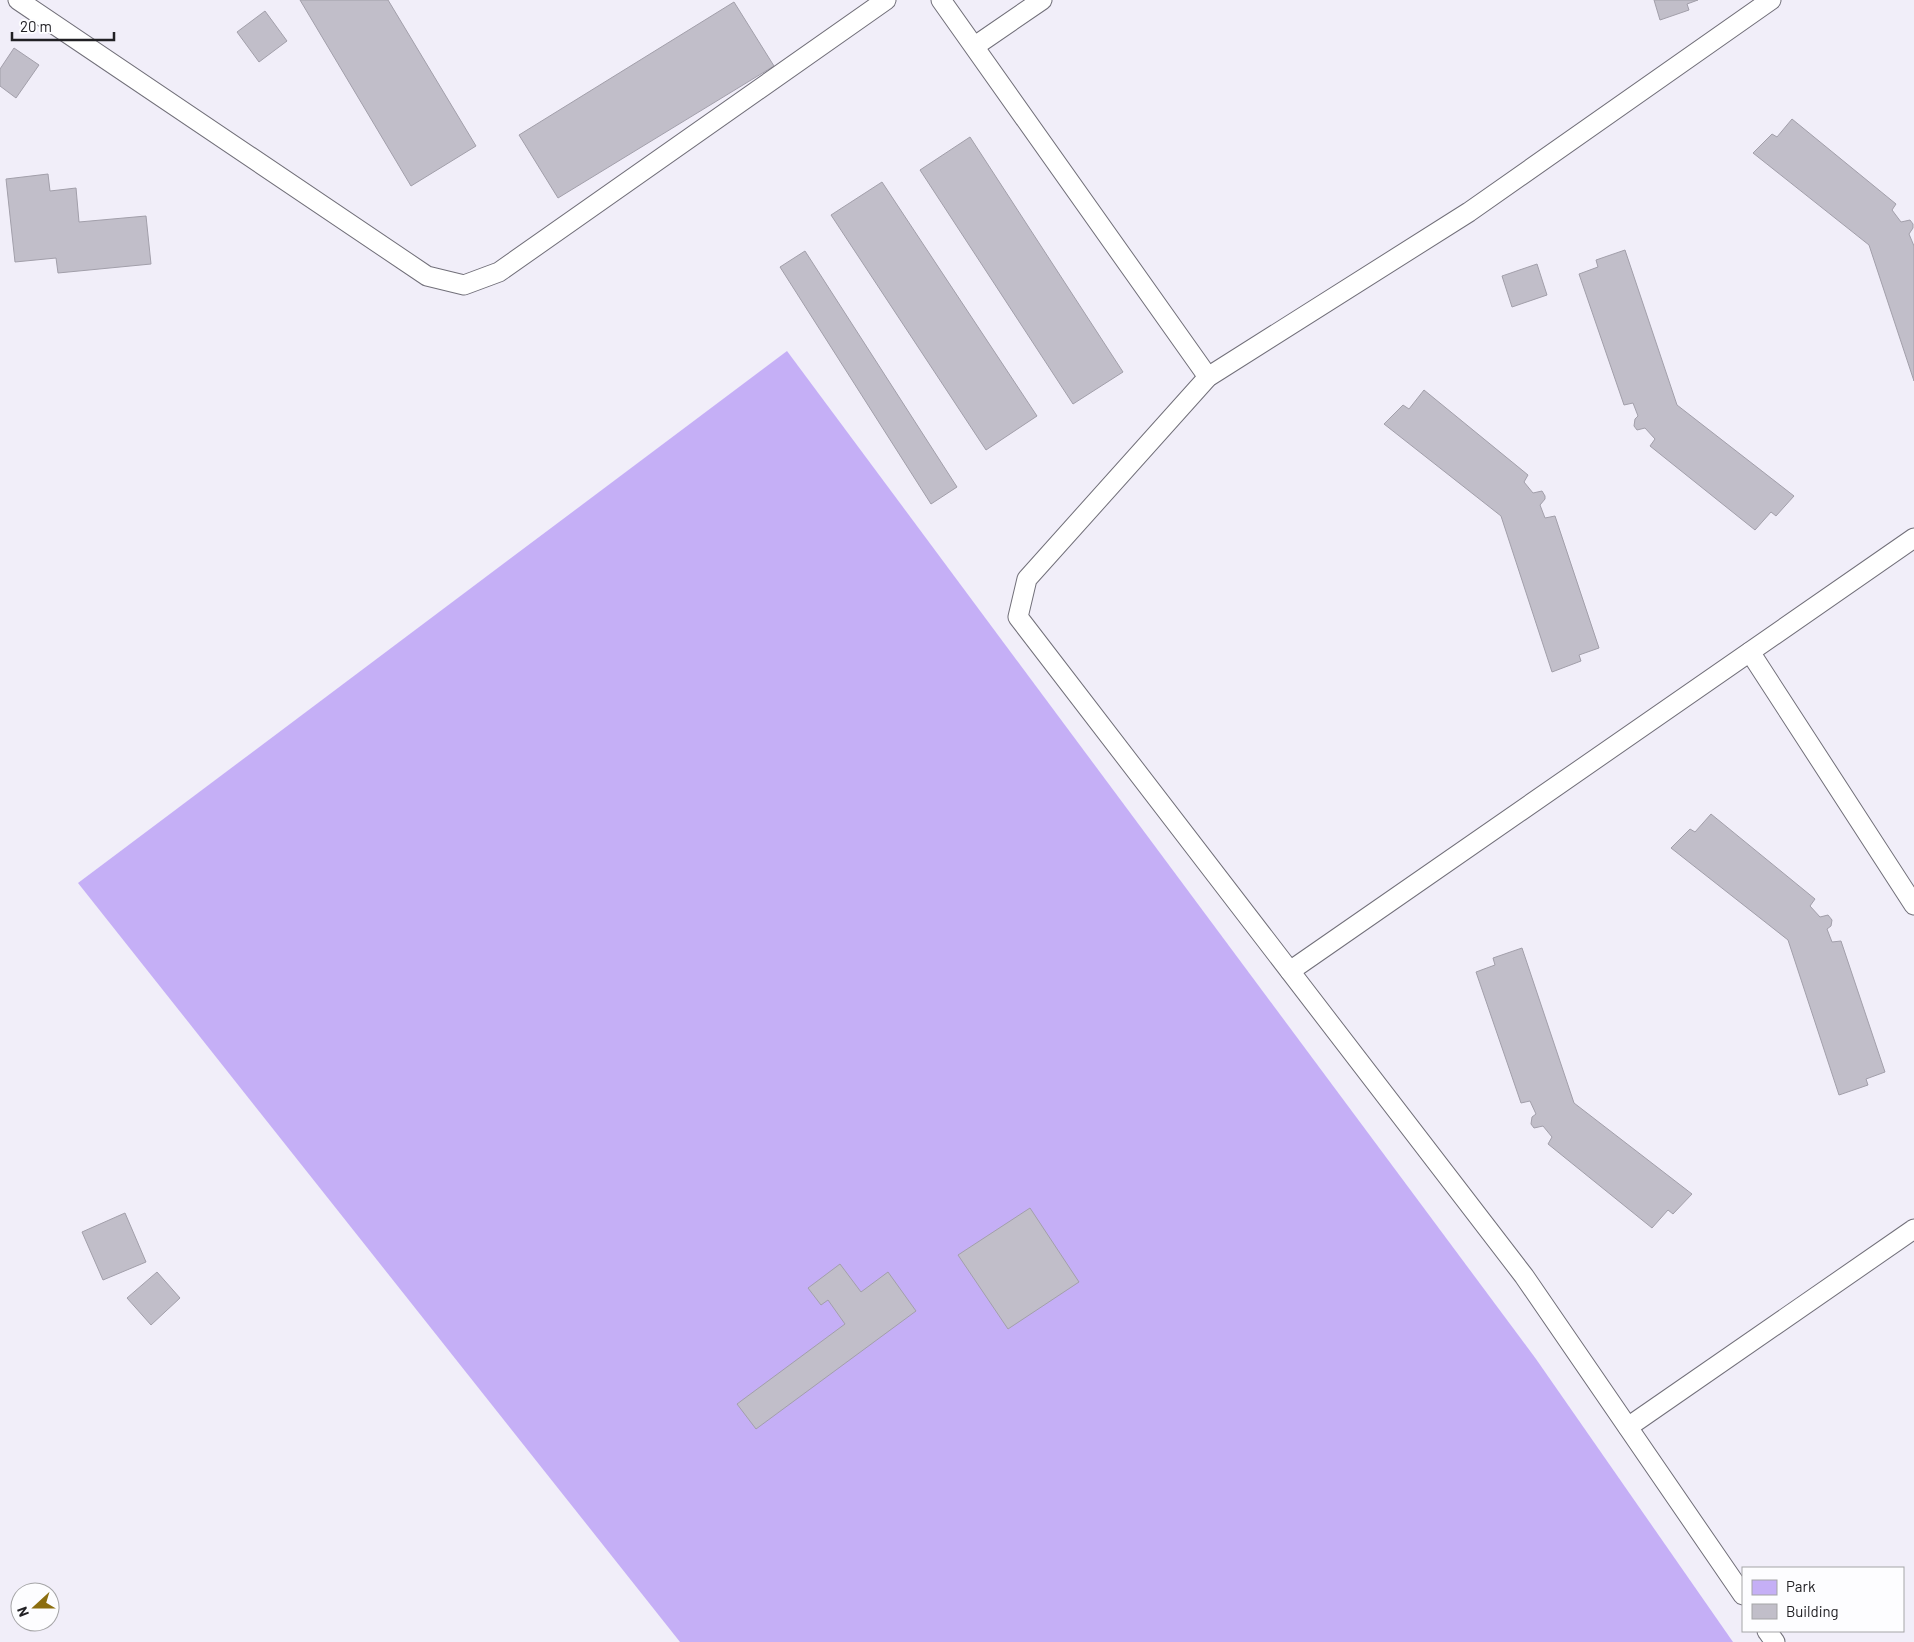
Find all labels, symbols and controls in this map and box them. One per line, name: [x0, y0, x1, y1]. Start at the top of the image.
scale bar: [12, 10, 115, 42]
text: 20 m: [20, 17, 52, 35]
legend: [1742, 1567, 1904, 1632]
text: Park: [1786, 1577, 1816, 1595]
north arrow: [10, 1582, 60, 1632]
text: Building: [1786, 1602, 1839, 1620]
text: N: [13, 1604, 32, 1619]

